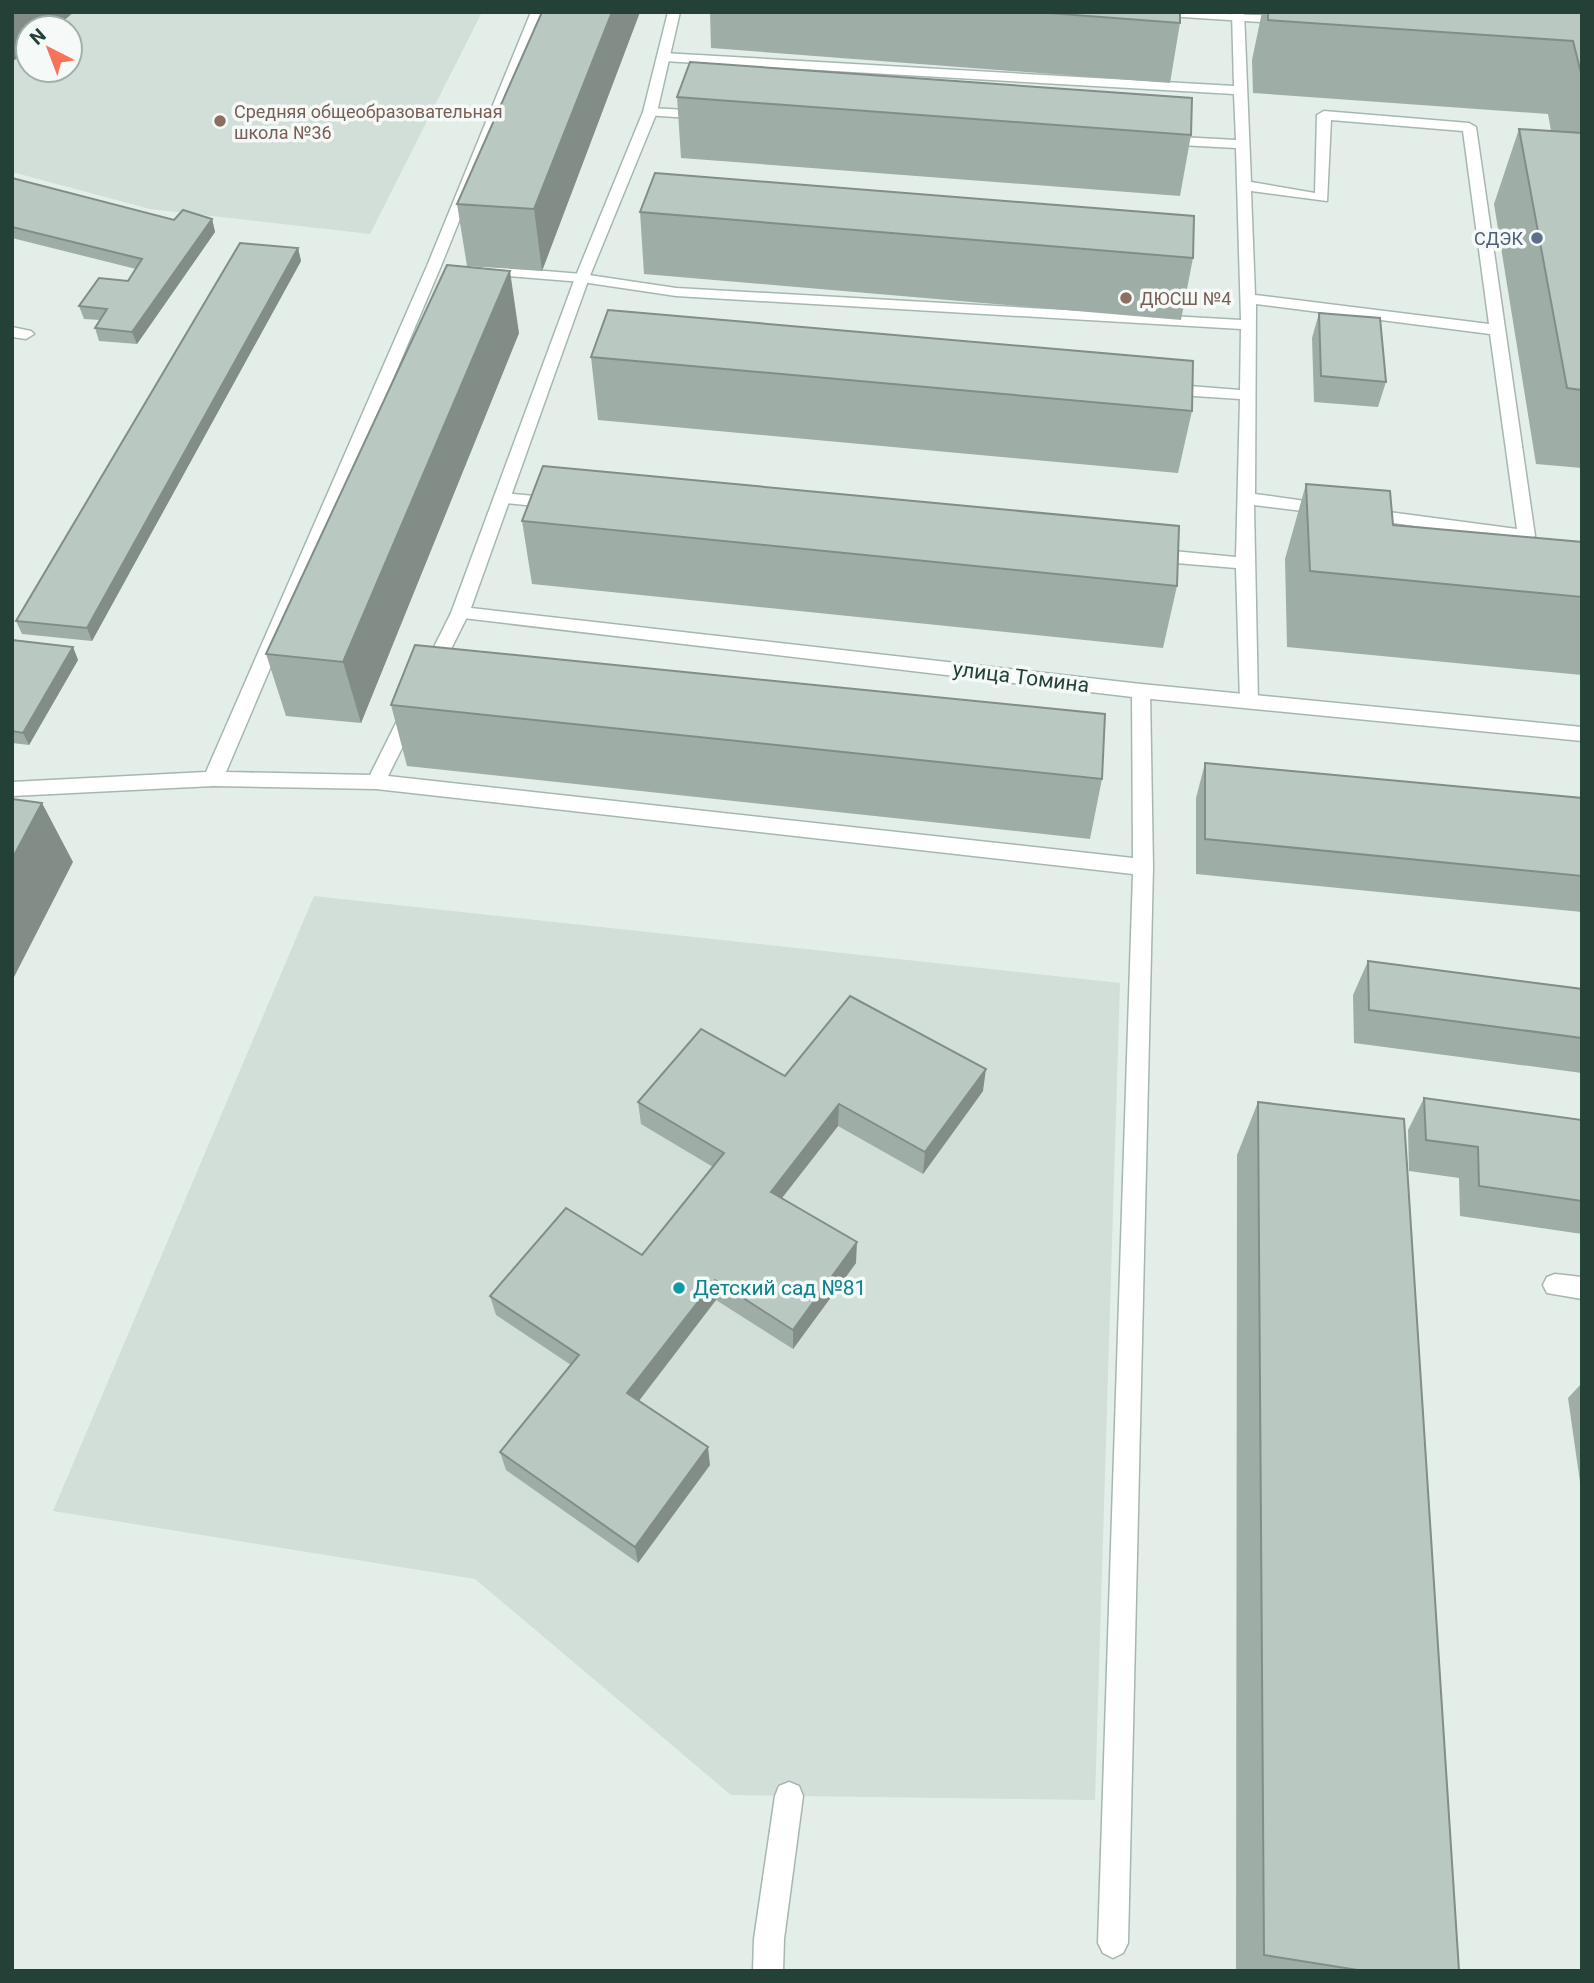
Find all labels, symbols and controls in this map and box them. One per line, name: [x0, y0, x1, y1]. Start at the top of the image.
north arrow: [14, 14, 84, 84]
text: N: [25, 24, 51, 50]
place label: Средняя общеобразовательная школа №36: [234, 101, 503, 143]
marker: Средняя общеобразовательная школа №36: [212, 113, 228, 129]
place label: СДЭК: [1474, 228, 1523, 249]
marker: СДЭК: [1529, 230, 1545, 246]
place label: ДЮСШ №4: [1140, 288, 1231, 309]
marker: ДЮСШ №4: [1118, 290, 1134, 306]
street label: улица Томина: [951, 657, 1091, 697]
place label: Детский сад №81: [693, 1276, 866, 1300]
marker: Детский сад №81: [671, 1280, 687, 1296]

